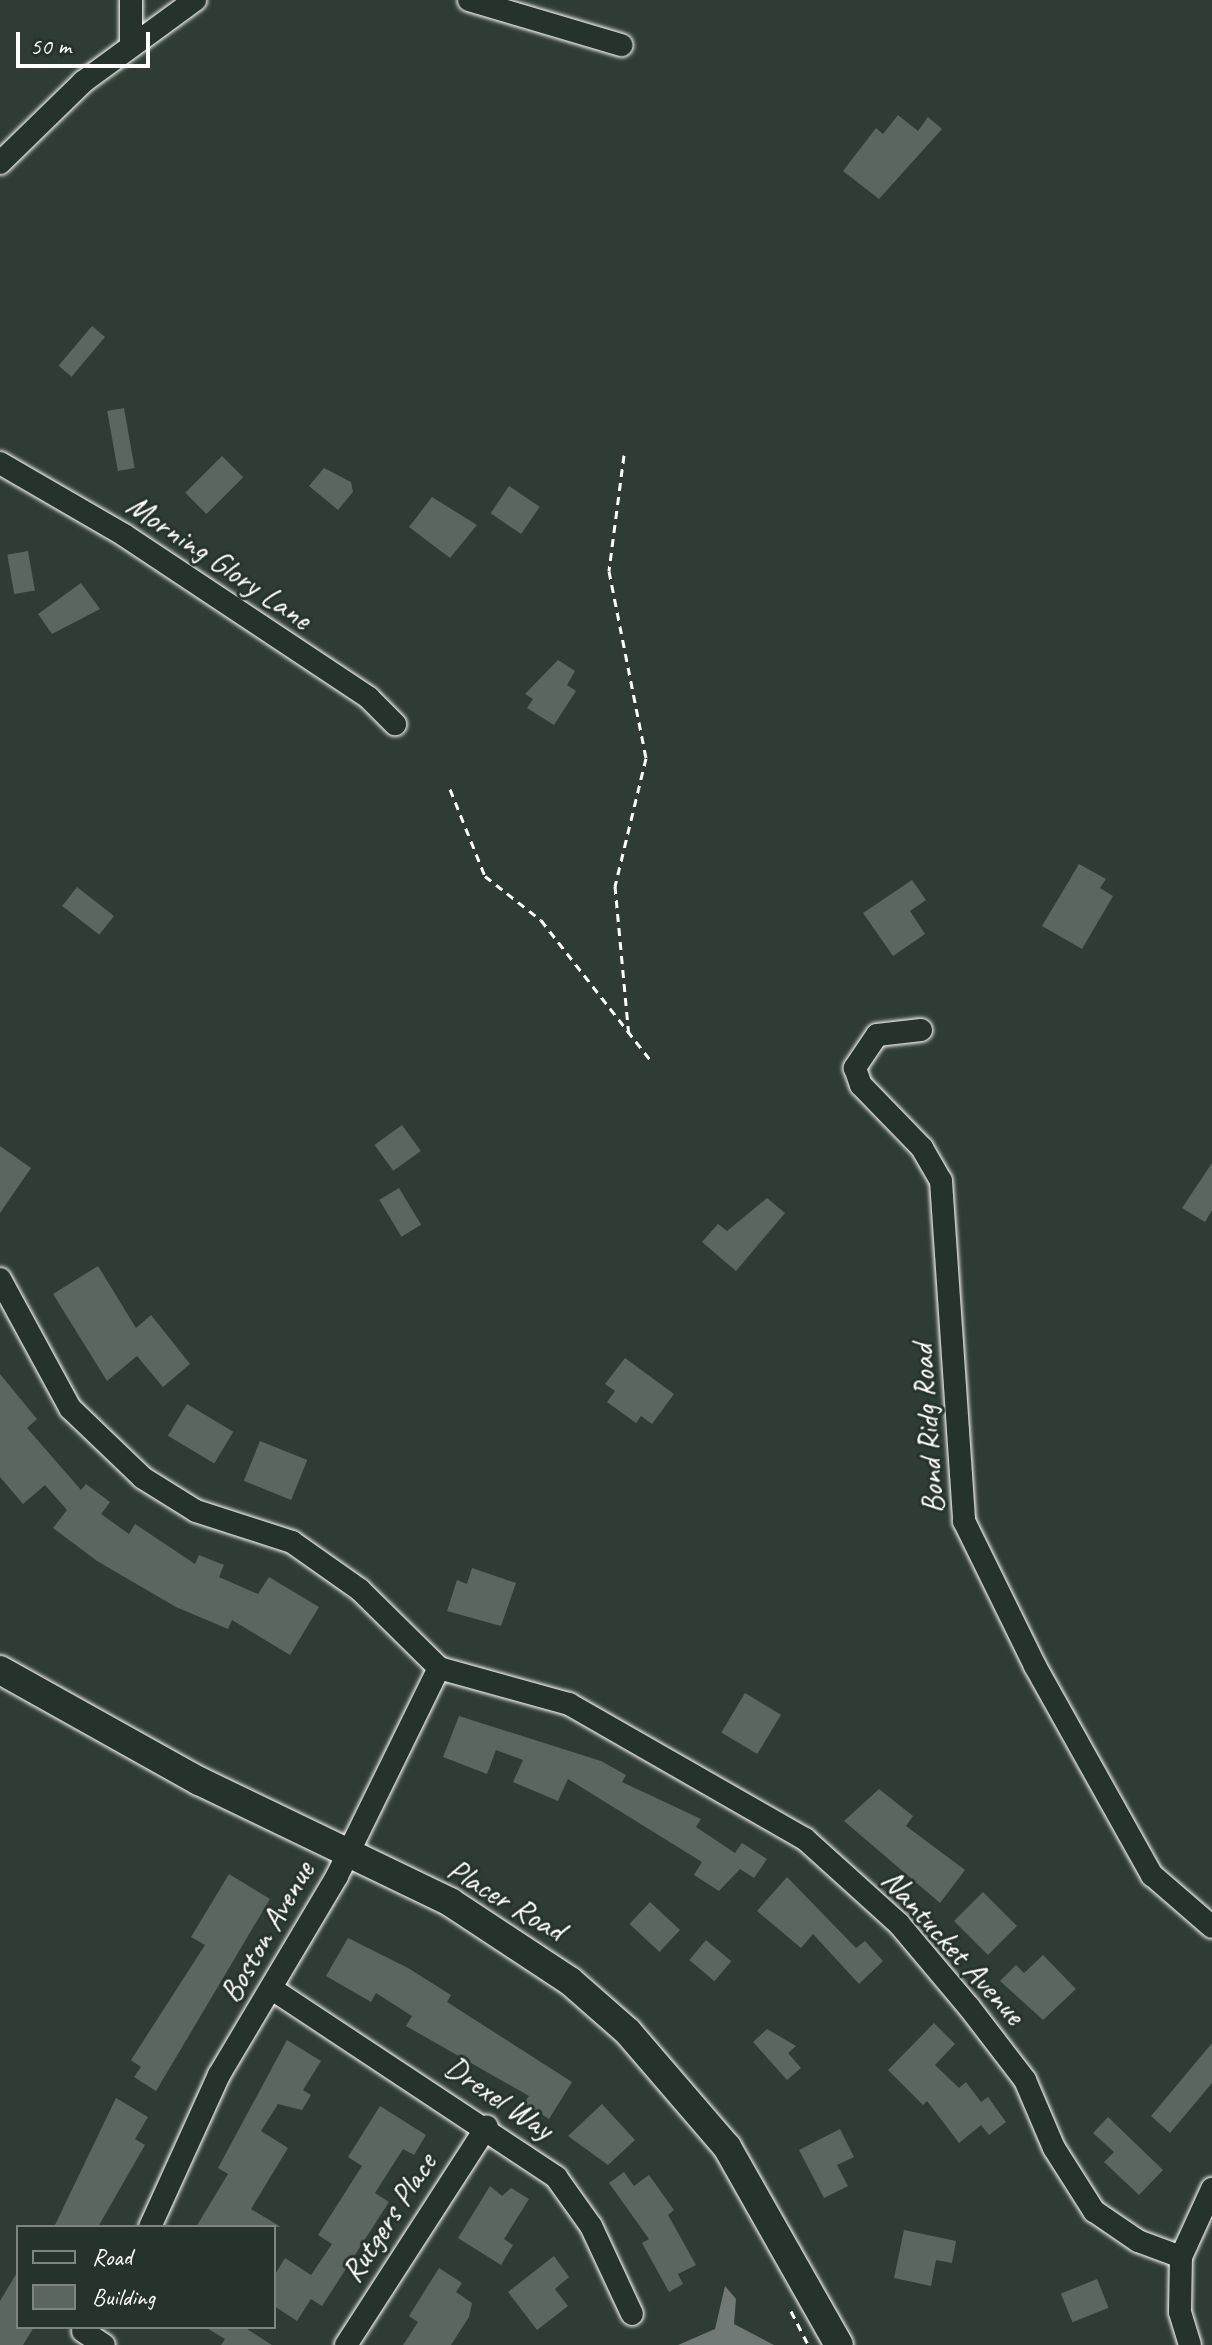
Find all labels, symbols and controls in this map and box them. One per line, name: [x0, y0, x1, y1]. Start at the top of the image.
scale bar: [20, 16, 154, 66]
text: 50 m: [30, 31, 71, 61]
street label: Morning Glory Lane: [119, 486, 319, 638]
street label: Bond Ridg Road: [903, 1342, 953, 1516]
street label: Placer Road: [441, 1850, 571, 1950]
street label: Boston Avenue: [211, 1855, 323, 2009]
street label: Nantucket Avenue: [873, 1861, 1033, 2033]
street label: Drexel Way: [437, 2048, 561, 2148]
street label: Rutgers Place: [333, 2146, 445, 2290]
legend: [16, 2225, 276, 2329]
text: Road: [92, 2242, 132, 2272]
text: Building: [92, 2282, 155, 2312]

